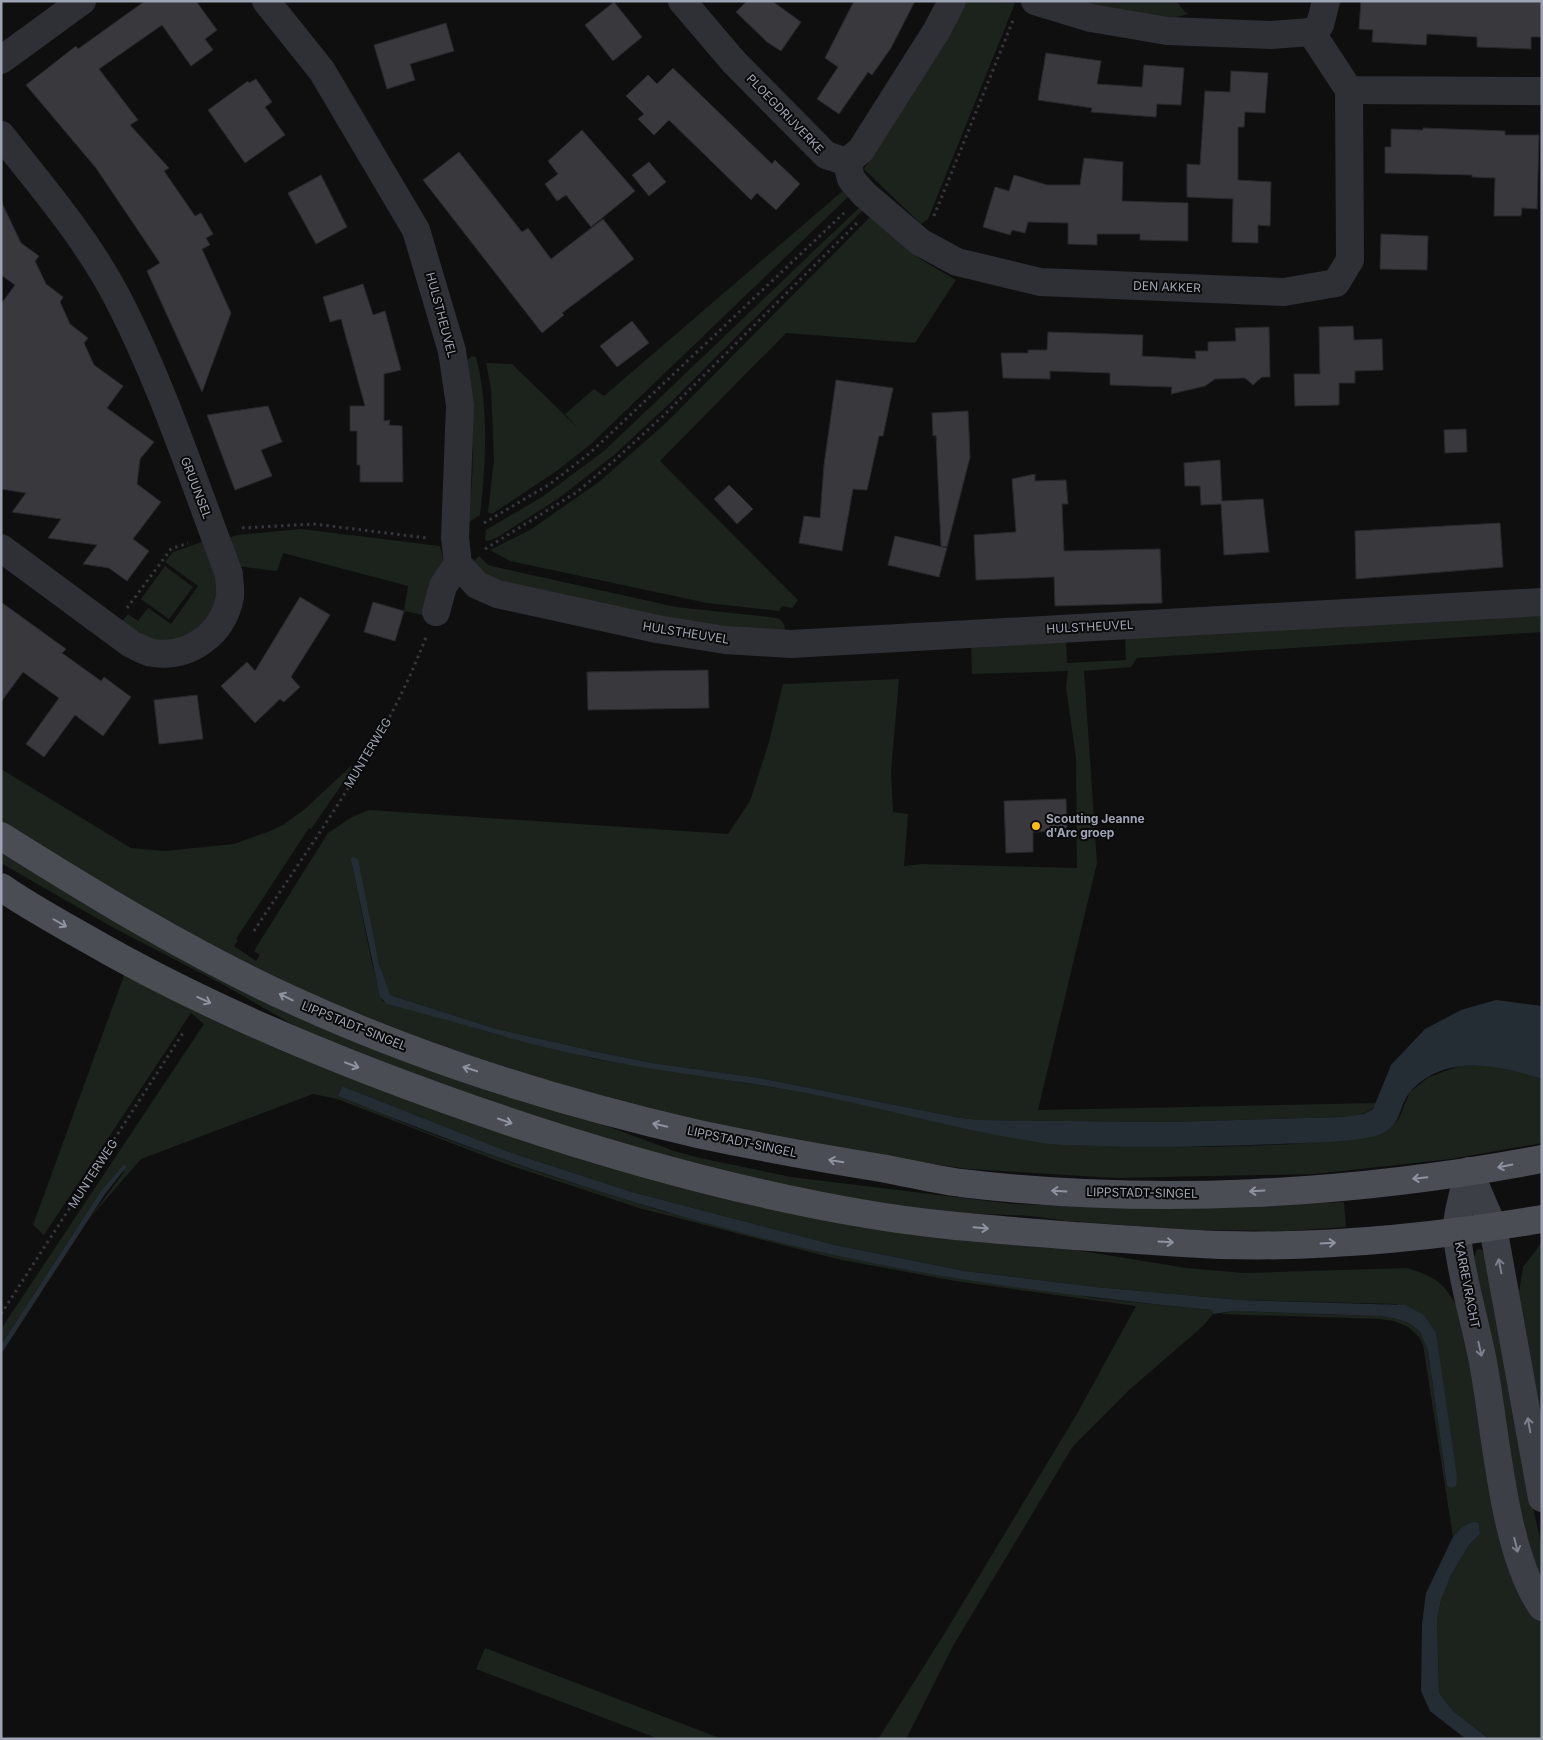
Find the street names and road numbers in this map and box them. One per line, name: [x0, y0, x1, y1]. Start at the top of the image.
street label: PLOEGDRIJVERKE: [744, 71, 827, 156]
street label: HULSTHEUVEL: [423, 271, 460, 359]
street label: DEN AKKER: [1133, 278, 1201, 295]
street label: GRUUNSEL: [178, 455, 215, 521]
street label: HULSTHEUVEL: [1046, 617, 1134, 636]
street label: HULSTHEUVEL: [642, 618, 731, 647]
street label: MUNTERWEG: [341, 715, 394, 791]
street label: LIPPSTADT-SINGEL: [300, 998, 409, 1053]
street label: LIPPSTADT-SINGEL: [686, 1123, 798, 1160]
street label: MUNTERWEG: [65, 1136, 121, 1211]
street label: LIPPSTADT-SINGEL: [1086, 1184, 1198, 1201]
street label: KARREVRACHT: [1452, 1240, 1483, 1330]

